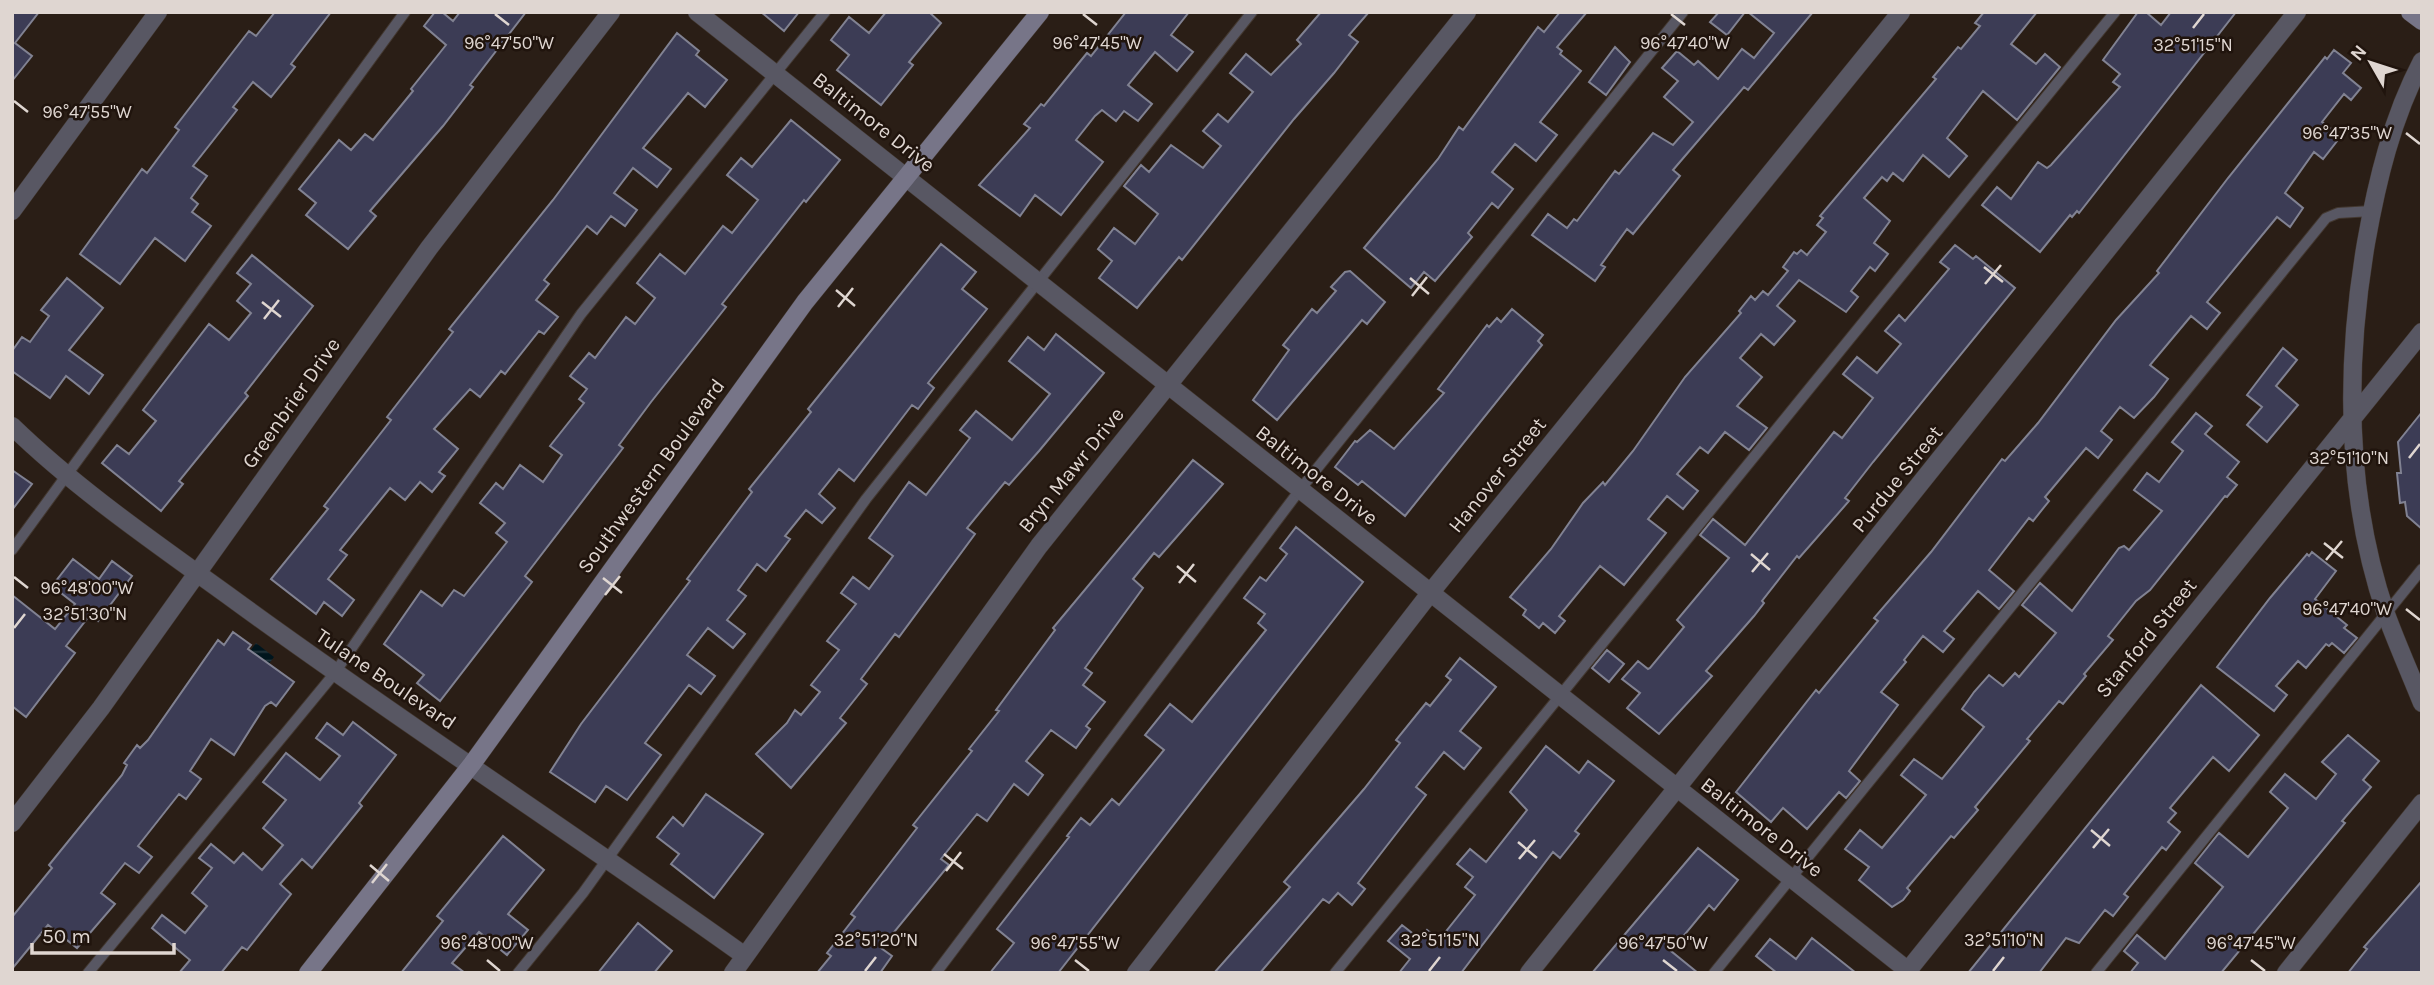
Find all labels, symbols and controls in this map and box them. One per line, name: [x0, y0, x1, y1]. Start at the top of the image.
north arrow: [2336, 28, 2406, 98]
text: 96°47'50"W: [464, 32, 554, 54]
text: 96°47'45"W: [1052, 32, 1142, 54]
text: 96°47'40"W: [1640, 32, 1730, 54]
text: 32°51'15"N: [2153, 34, 2233, 56]
text: N: [2346, 41, 2371, 65]
street label: Baltimore Drive: [808, 67, 940, 177]
text: 96°47'55"W: [42, 101, 132, 123]
text: 96°47'35"W: [2302, 122, 2392, 144]
street label: Greenbrier Drive: [237, 333, 345, 473]
street label: Southwestern Boulevard: [572, 374, 730, 578]
street label: Bryn Mawr Drive: [1013, 403, 1129, 537]
street label: Hanover Street: [1443, 412, 1551, 537]
street label: Baltimore Drive: [1251, 420, 1383, 530]
street label: Purdue Street: [1847, 421, 1947, 537]
text: 32°51'10"N: [2309, 447, 2389, 469]
street label: Stanford Street: [2091, 574, 2201, 702]
text: 96°48'00"W: [40, 577, 134, 599]
text: 96°47'40"W: [2302, 598, 2392, 620]
text: 32°51'30"N: [43, 603, 127, 625]
street label: Tulane Boulevard: [311, 623, 461, 735]
street label: Baltimore Drive: [1696, 772, 1828, 882]
scale bar: [32, 912, 173, 956]
text: 50 m: [42, 924, 91, 948]
text: 32°51'20"N: [834, 929, 918, 951]
text: 32°51'15"N: [1400, 929, 1480, 951]
text: 32°51'10"N: [1964, 929, 2044, 951]
text: 96°48'00"W: [440, 932, 534, 954]
text: 96°47'55"W: [1030, 932, 1120, 954]
text: 96°47'50"W: [1618, 932, 1708, 954]
text: 96°47'45"W: [2206, 932, 2296, 954]

